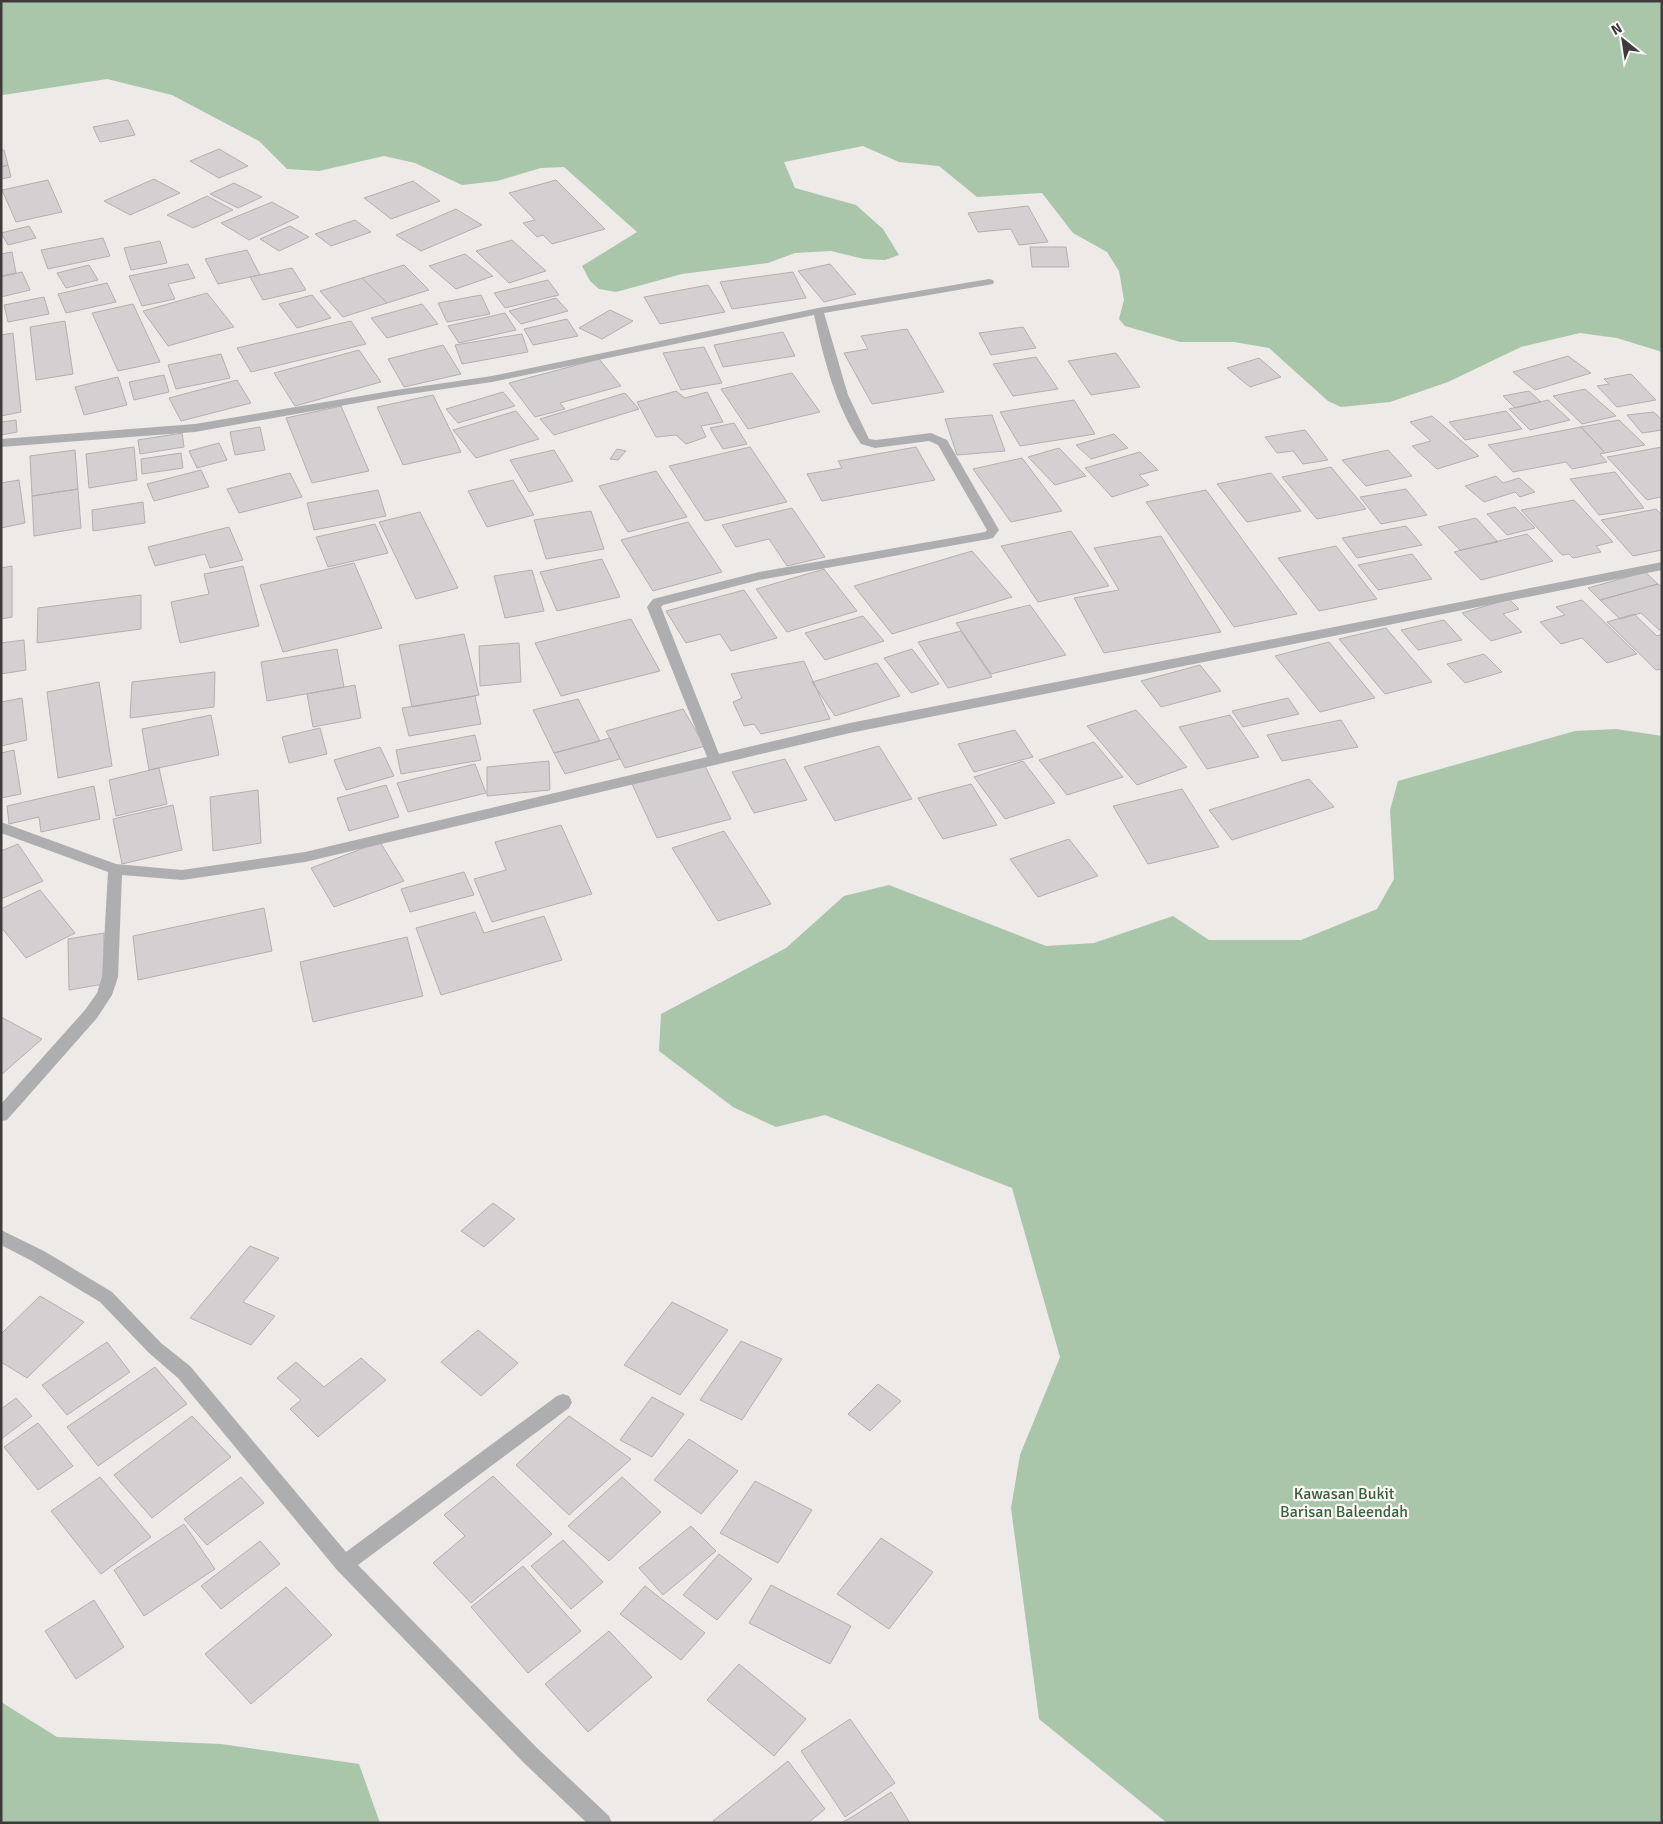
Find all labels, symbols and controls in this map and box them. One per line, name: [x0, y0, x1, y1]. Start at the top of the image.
north arrow: [1598, 15, 1648, 65]
text: N: [1608, 19, 1625, 39]
park label: Kawasan Bukit Barisan Baleendah: [1280, 1484, 1408, 1522]

